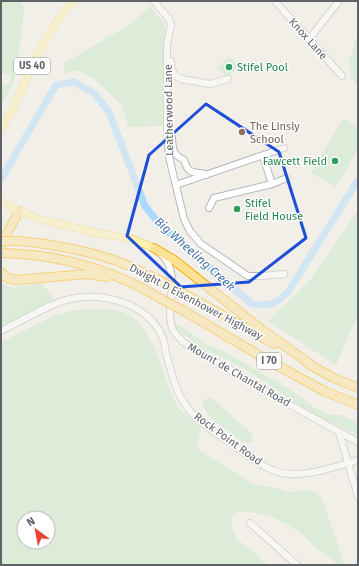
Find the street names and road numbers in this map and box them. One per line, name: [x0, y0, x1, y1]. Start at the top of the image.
street label: Knox Lane: [286, 16, 330, 62]
road number: US 40: [14, 58, 50, 74]
street label: Leatherwood Lane: [162, 64, 176, 156]
street label: Dwight D Eisenhower Highway: [127, 261, 265, 343]
street label: Mount de Chantal Road: [185, 340, 293, 410]
road number: I 70: [257, 353, 281, 369]
street label: Rock Point Road: [191, 410, 265, 468]

